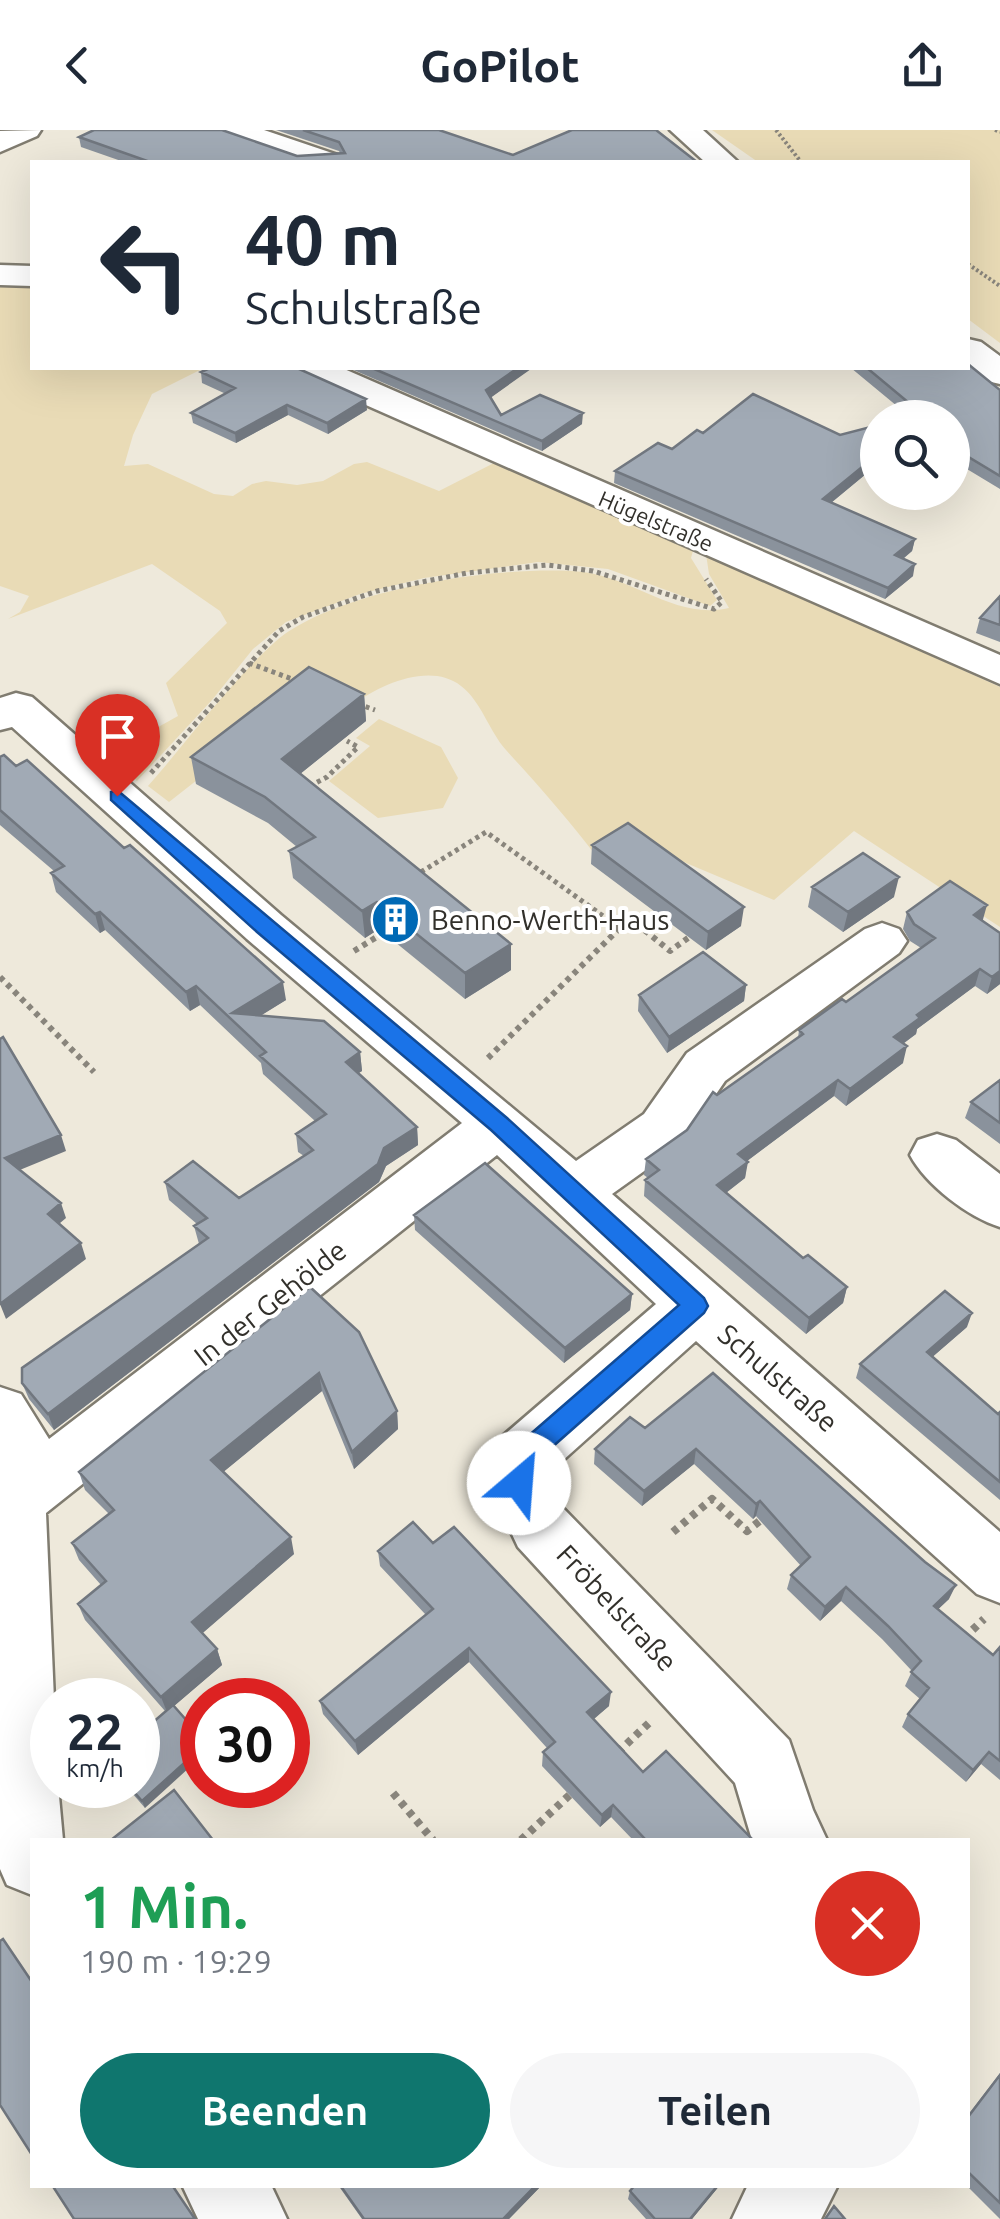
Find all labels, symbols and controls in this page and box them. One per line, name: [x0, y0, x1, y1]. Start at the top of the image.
icon: back: [50, 38, 105, 93]
icon: share: [895, 38, 950, 93]
text: GoPilot: [420, 40, 580, 91]
icon: left: [80, 200, 210, 330]
text: 40 m: [245, 200, 401, 278]
text: Schulstraße: [245, 282, 482, 333]
map controls: [860, 400, 970, 510]
button: search: [860, 400, 970, 510]
street label: Hügelstraße: [595, 485, 717, 556]
pin: [75, 694, 160, 797]
icon: arrive: [90, 709, 145, 764]
building icon: Benno-Werth-Haus: [370, 894, 422, 946]
place label: Benno-Werth-Haus: [431, 904, 669, 935]
street label: In der Gehölde: [188, 1234, 352, 1371]
street label: Schulstraße: [713, 1318, 844, 1438]
position arrow: [467, 1431, 571, 1535]
street label: Fröbelstraße: [551, 1538, 684, 1677]
speed limit sign: 30: [180, 1678, 310, 1808]
text: 22: [67, 1703, 123, 1759]
text: km/h: [66, 1754, 124, 1782]
button: close: [815, 1871, 920, 1976]
text: 1 Min.: [80, 1872, 248, 1939]
text: 190 m · 19:29: [80, 1943, 272, 1979]
button: Beenden: [80, 2053, 490, 2168]
button: Teilen: [510, 2053, 920, 2168]

